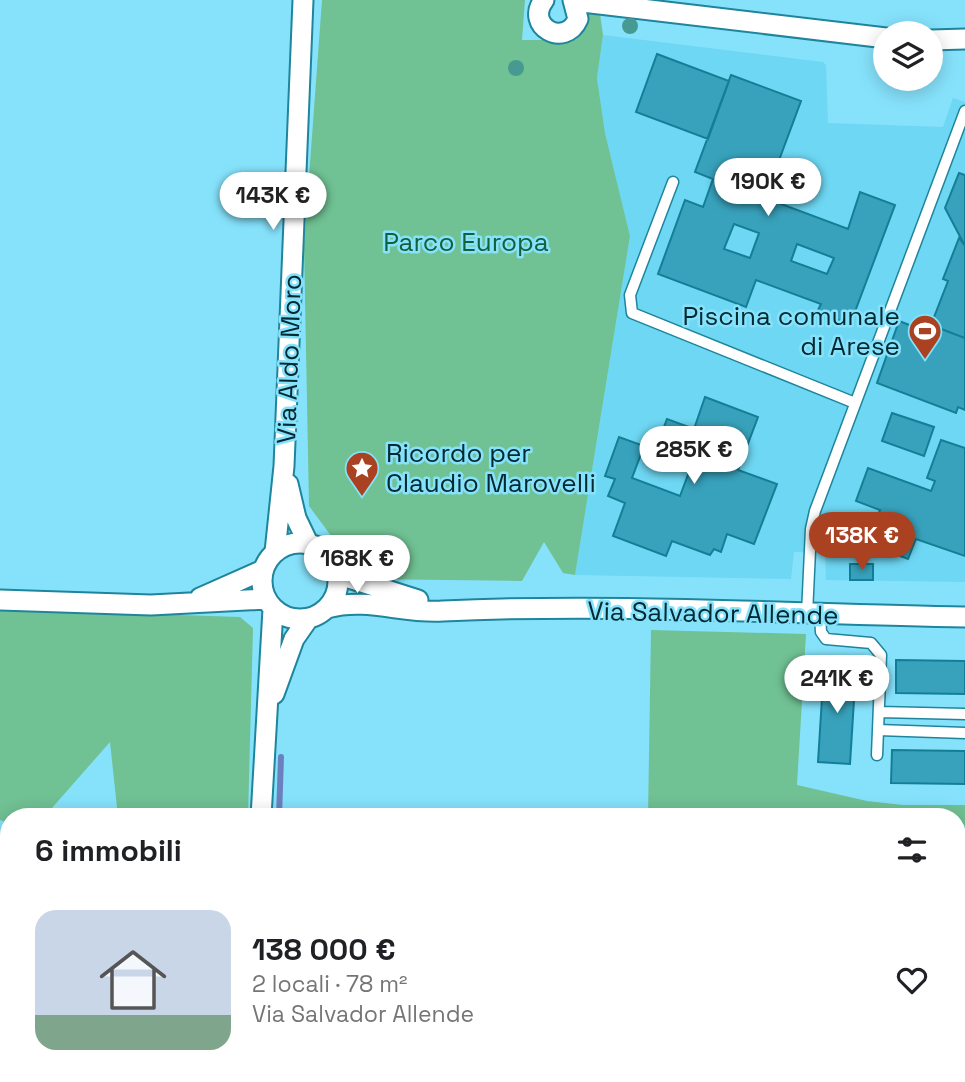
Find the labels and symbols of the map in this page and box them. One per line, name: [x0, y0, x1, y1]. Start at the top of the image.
pin: 190K €: [711, 158, 825, 218]
pin: 143K €: [216, 173, 330, 232]
park label: Parco Europa: [383, 225, 549, 259]
street label: Via Aldo Moro: [269, 273, 309, 445]
place label: Piscina comunale di Arese: [682, 299, 900, 363]
sports icon: Piscina comunale di Arese: [906, 312, 944, 361]
pin: 285K €: [637, 426, 751, 486]
place label: Ricordo per Claudio Marovelli: [386, 436, 596, 500]
place icon: Ricordo per Claudio Marovelli: [343, 449, 381, 498]
pin: 138K €: [805, 512, 919, 572]
pin: 168K €: [300, 536, 414, 595]
street label: Via Salvador Allende: [587, 594, 839, 632]
pin: 241K €: [780, 656, 894, 715]

